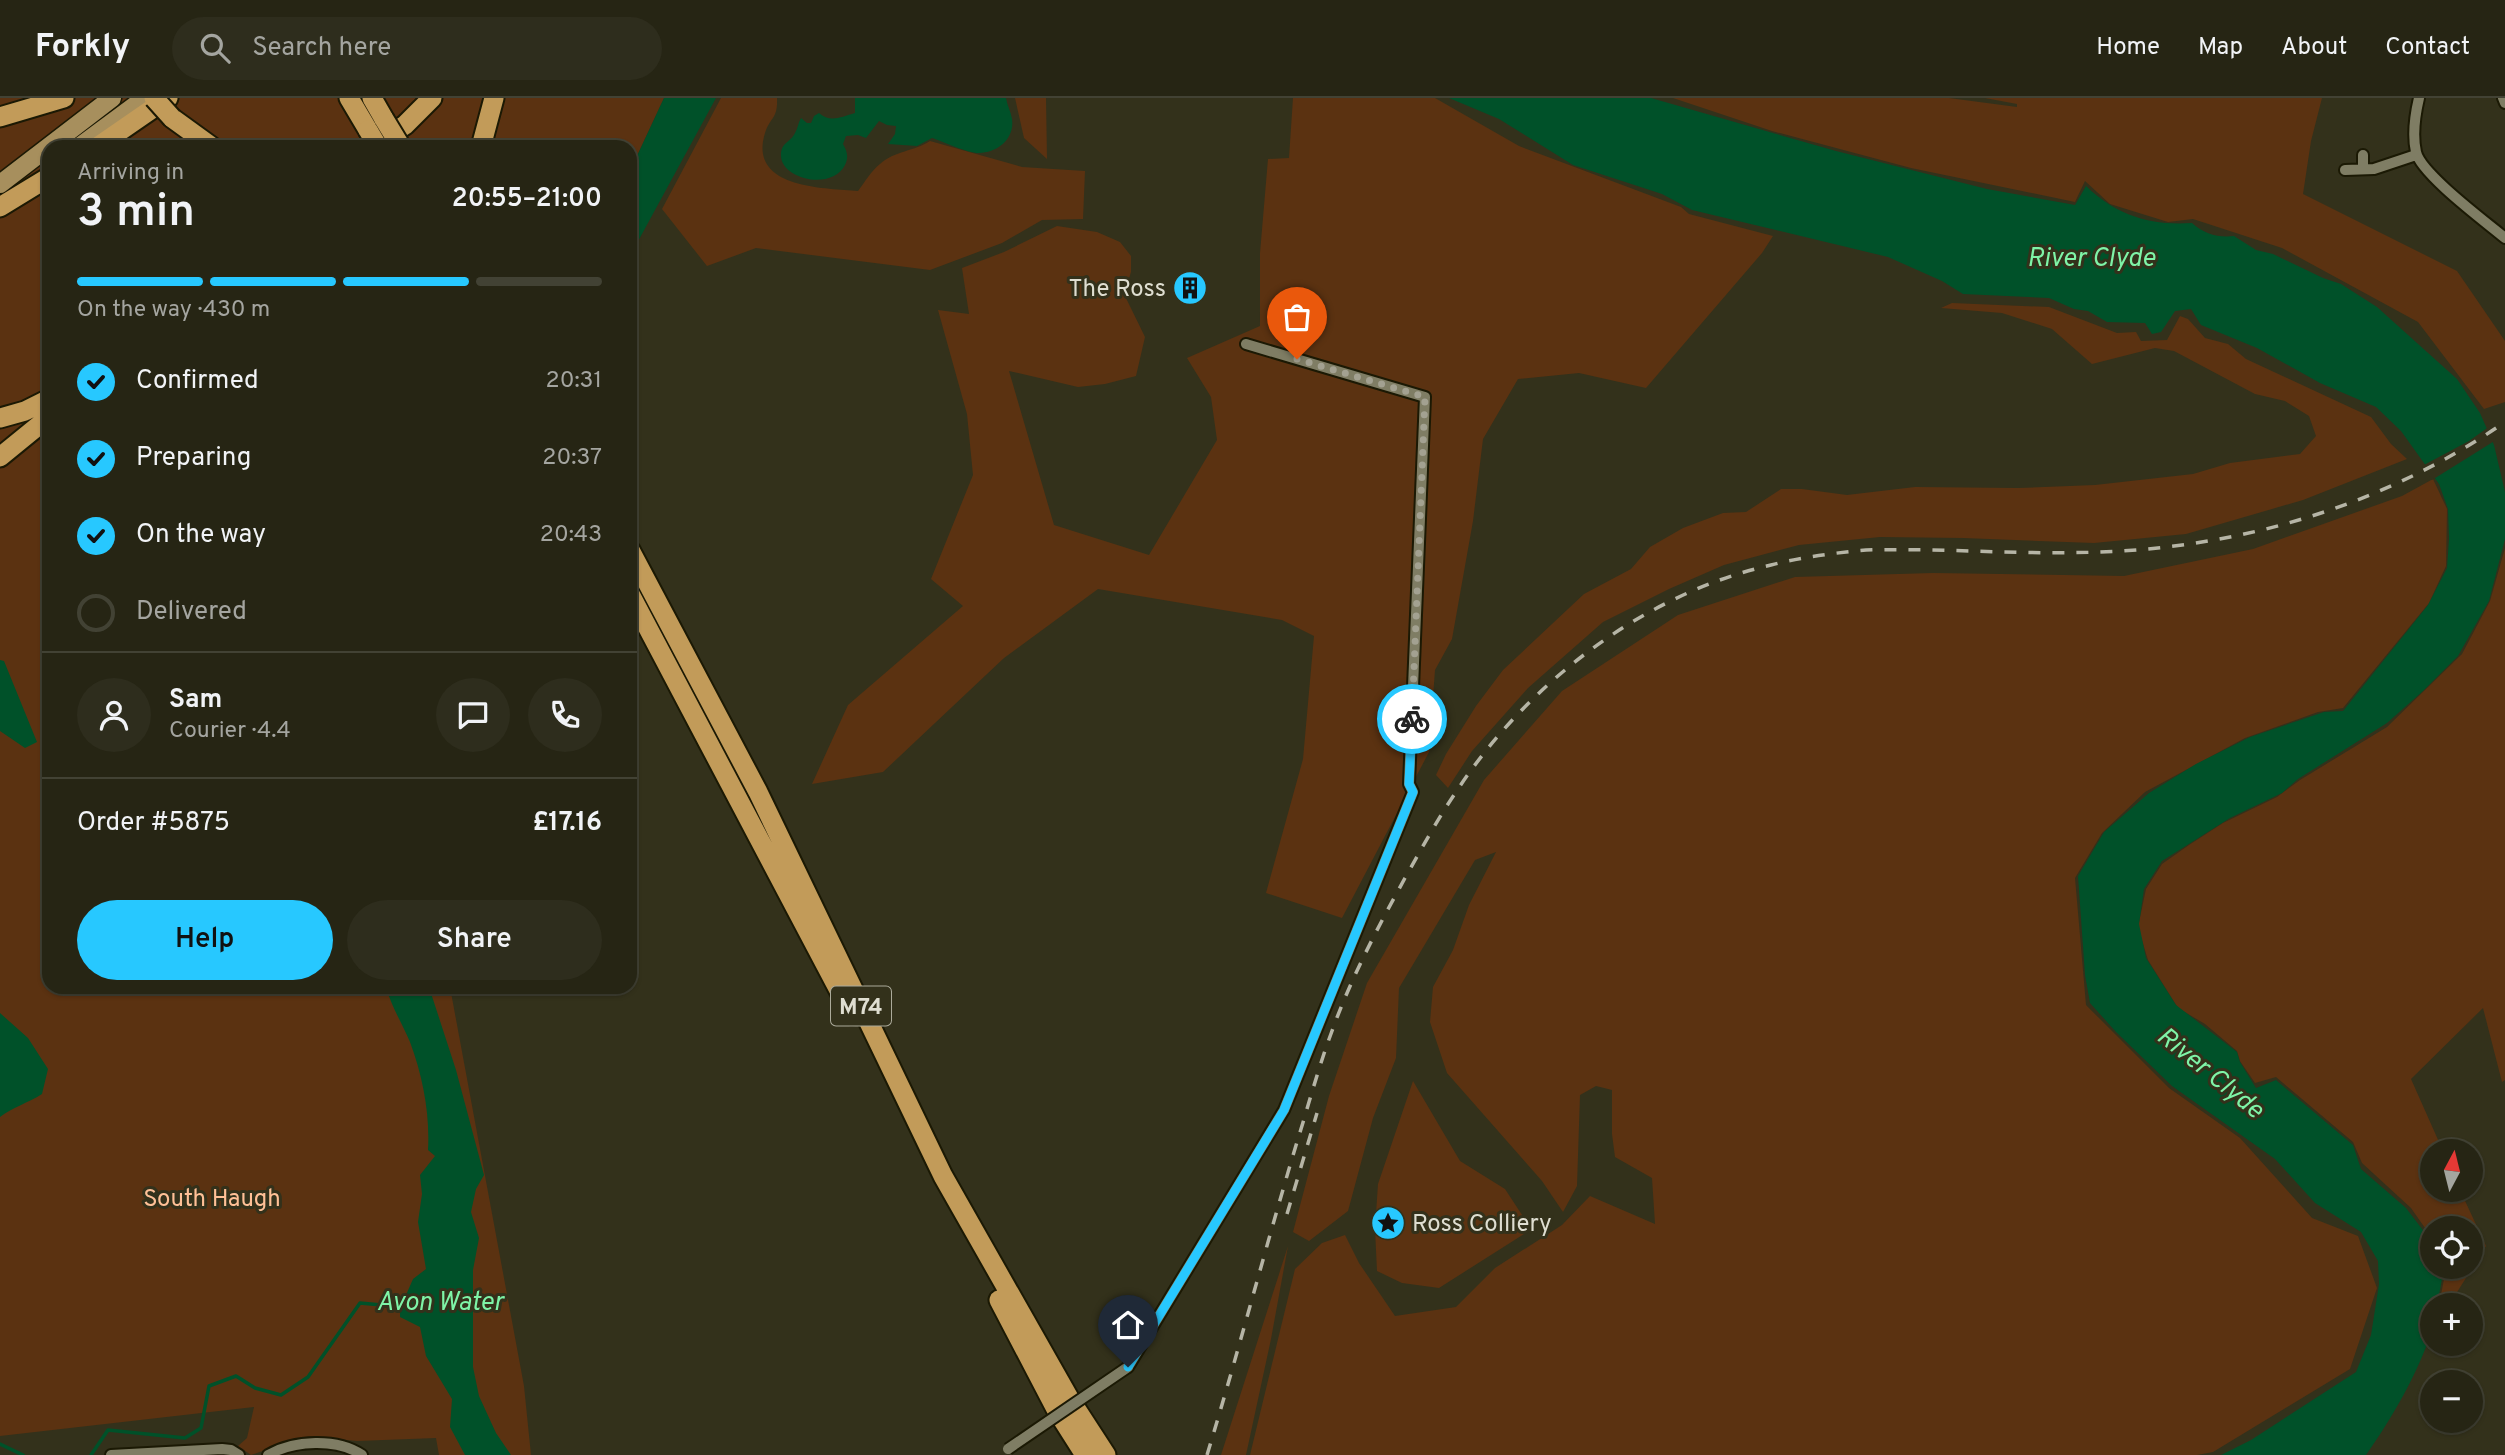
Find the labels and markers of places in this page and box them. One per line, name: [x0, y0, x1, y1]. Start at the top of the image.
building icon: The Ross: [1171, 269, 1209, 307]
place label: The Ross: [1069, 275, 1166, 305]
pin: [1267, 287, 1327, 359]
place icon: Ross Colliery: [1369, 1204, 1407, 1242]
place label: Ross Colliery: [1412, 1210, 1552, 1240]
pin: [1098, 1295, 1158, 1367]

